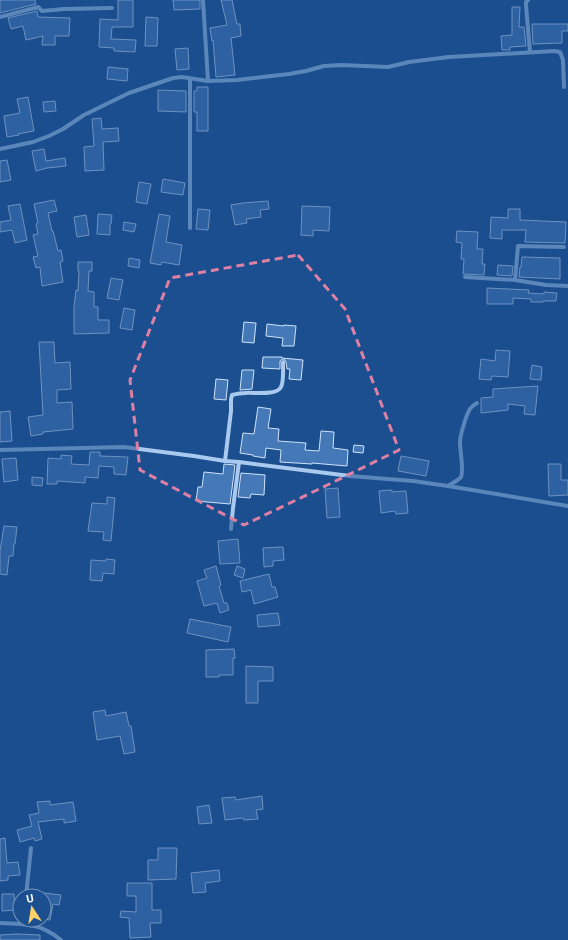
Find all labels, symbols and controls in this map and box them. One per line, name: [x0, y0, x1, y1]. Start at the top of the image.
north arrow: [12, 888, 52, 928]
text: U: [25, 892, 35, 906]

